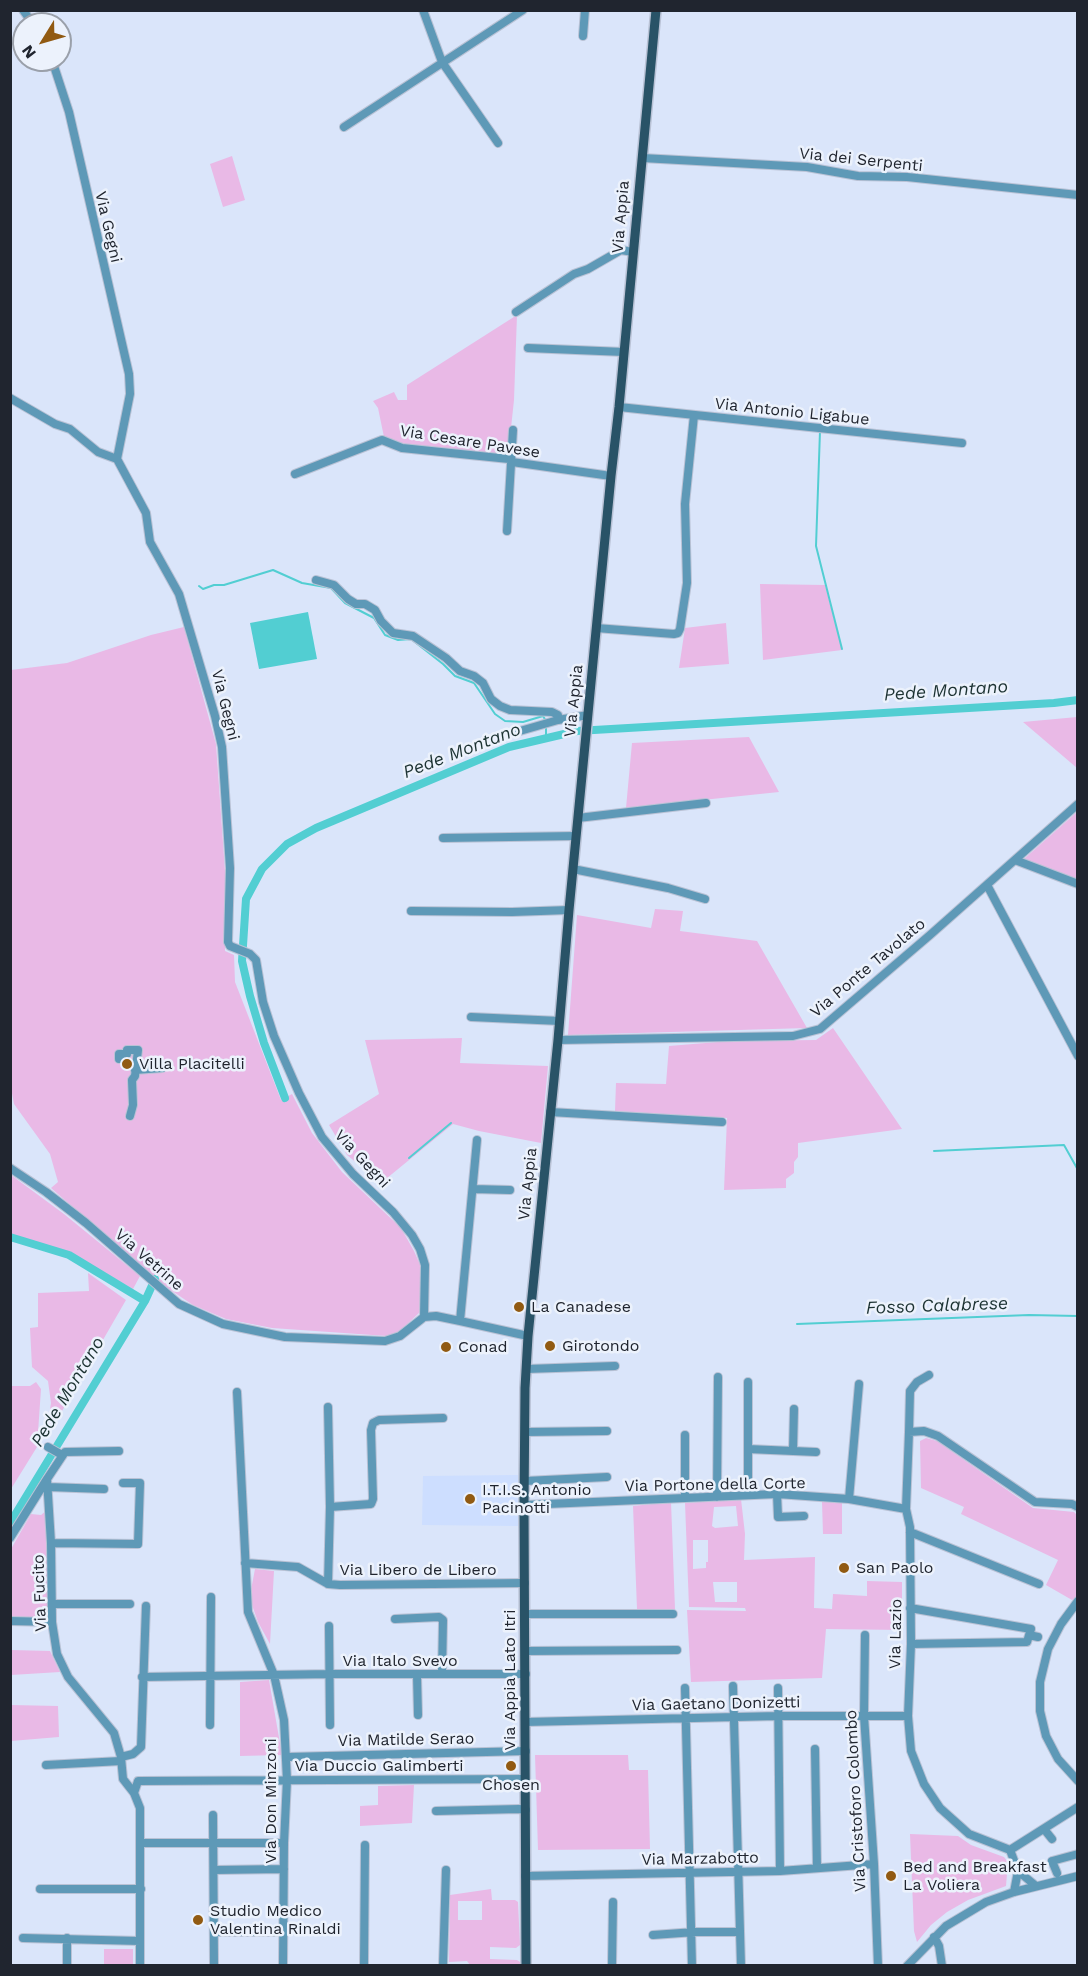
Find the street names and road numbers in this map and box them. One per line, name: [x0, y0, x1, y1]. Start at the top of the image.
street label: Via dei Serpenti: [798, 144, 924, 176]
street label: Via Appia: [608, 180, 634, 254]
street label: Via Gegni: [90, 189, 126, 265]
street label: Via Antonio Ligabue: [714, 394, 870, 430]
street label: Via Cesare Pavese: [399, 421, 541, 463]
street label: Via Appia: [561, 664, 587, 738]
street label: Via Gegni: [207, 667, 243, 743]
street label: Via Ponte Tavolato: [807, 914, 929, 1022]
street label: Via Gegni: [330, 1126, 394, 1192]
street label: Via Appia: [515, 1147, 541, 1221]
street label: Via Vetrine: [111, 1225, 187, 1295]
street label: Via Portone della Corte: [624, 1474, 806, 1496]
street label: Via Fucito: [29, 1554, 51, 1632]
street label: Via Libero de Libero: [339, 1560, 497, 1580]
street label: Via Lazio: [886, 1599, 906, 1669]
street label: Via Appia Lato Itri: [500, 1610, 520, 1750]
street label: Via Italo Svevo: [343, 1651, 457, 1671]
street label: Via Gaetano Donizetti: [631, 1693, 801, 1715]
street label: Via Cristoforo Colombo: [842, 1709, 870, 1893]
street label: Via Matilde Serao: [338, 1729, 474, 1751]
street label: Via Don Minzoni: [261, 1738, 281, 1864]
street label: Via Duccio Galimberti: [294, 1756, 464, 1776]
street label: Via Marzabotto: [641, 1848, 759, 1870]

